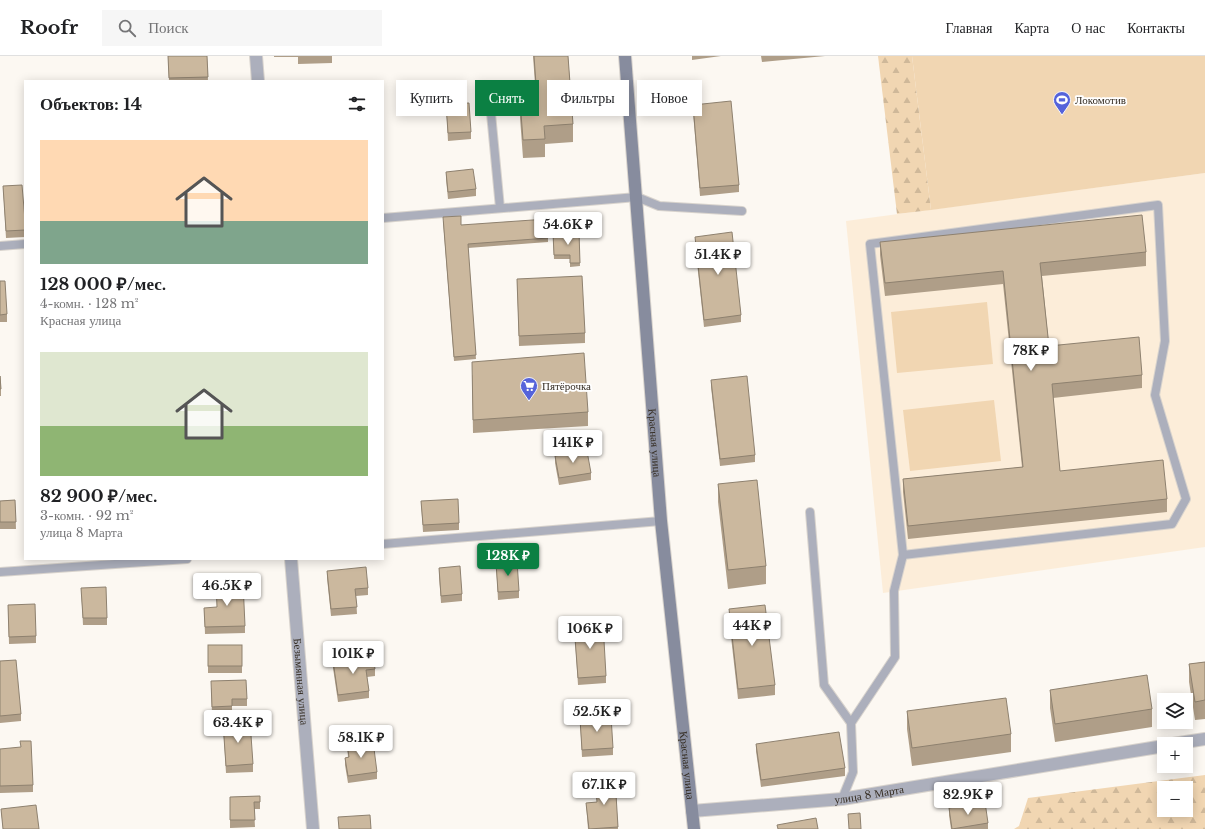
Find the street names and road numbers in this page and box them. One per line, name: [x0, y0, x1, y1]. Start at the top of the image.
street label: Красная улица: [645, 408, 665, 478]
street label: Безымянная улица: [290, 638, 312, 726]
street label: Красная улица: [677, 730, 698, 800]
street label: улица 8 Марта: [834, 782, 905, 807]

